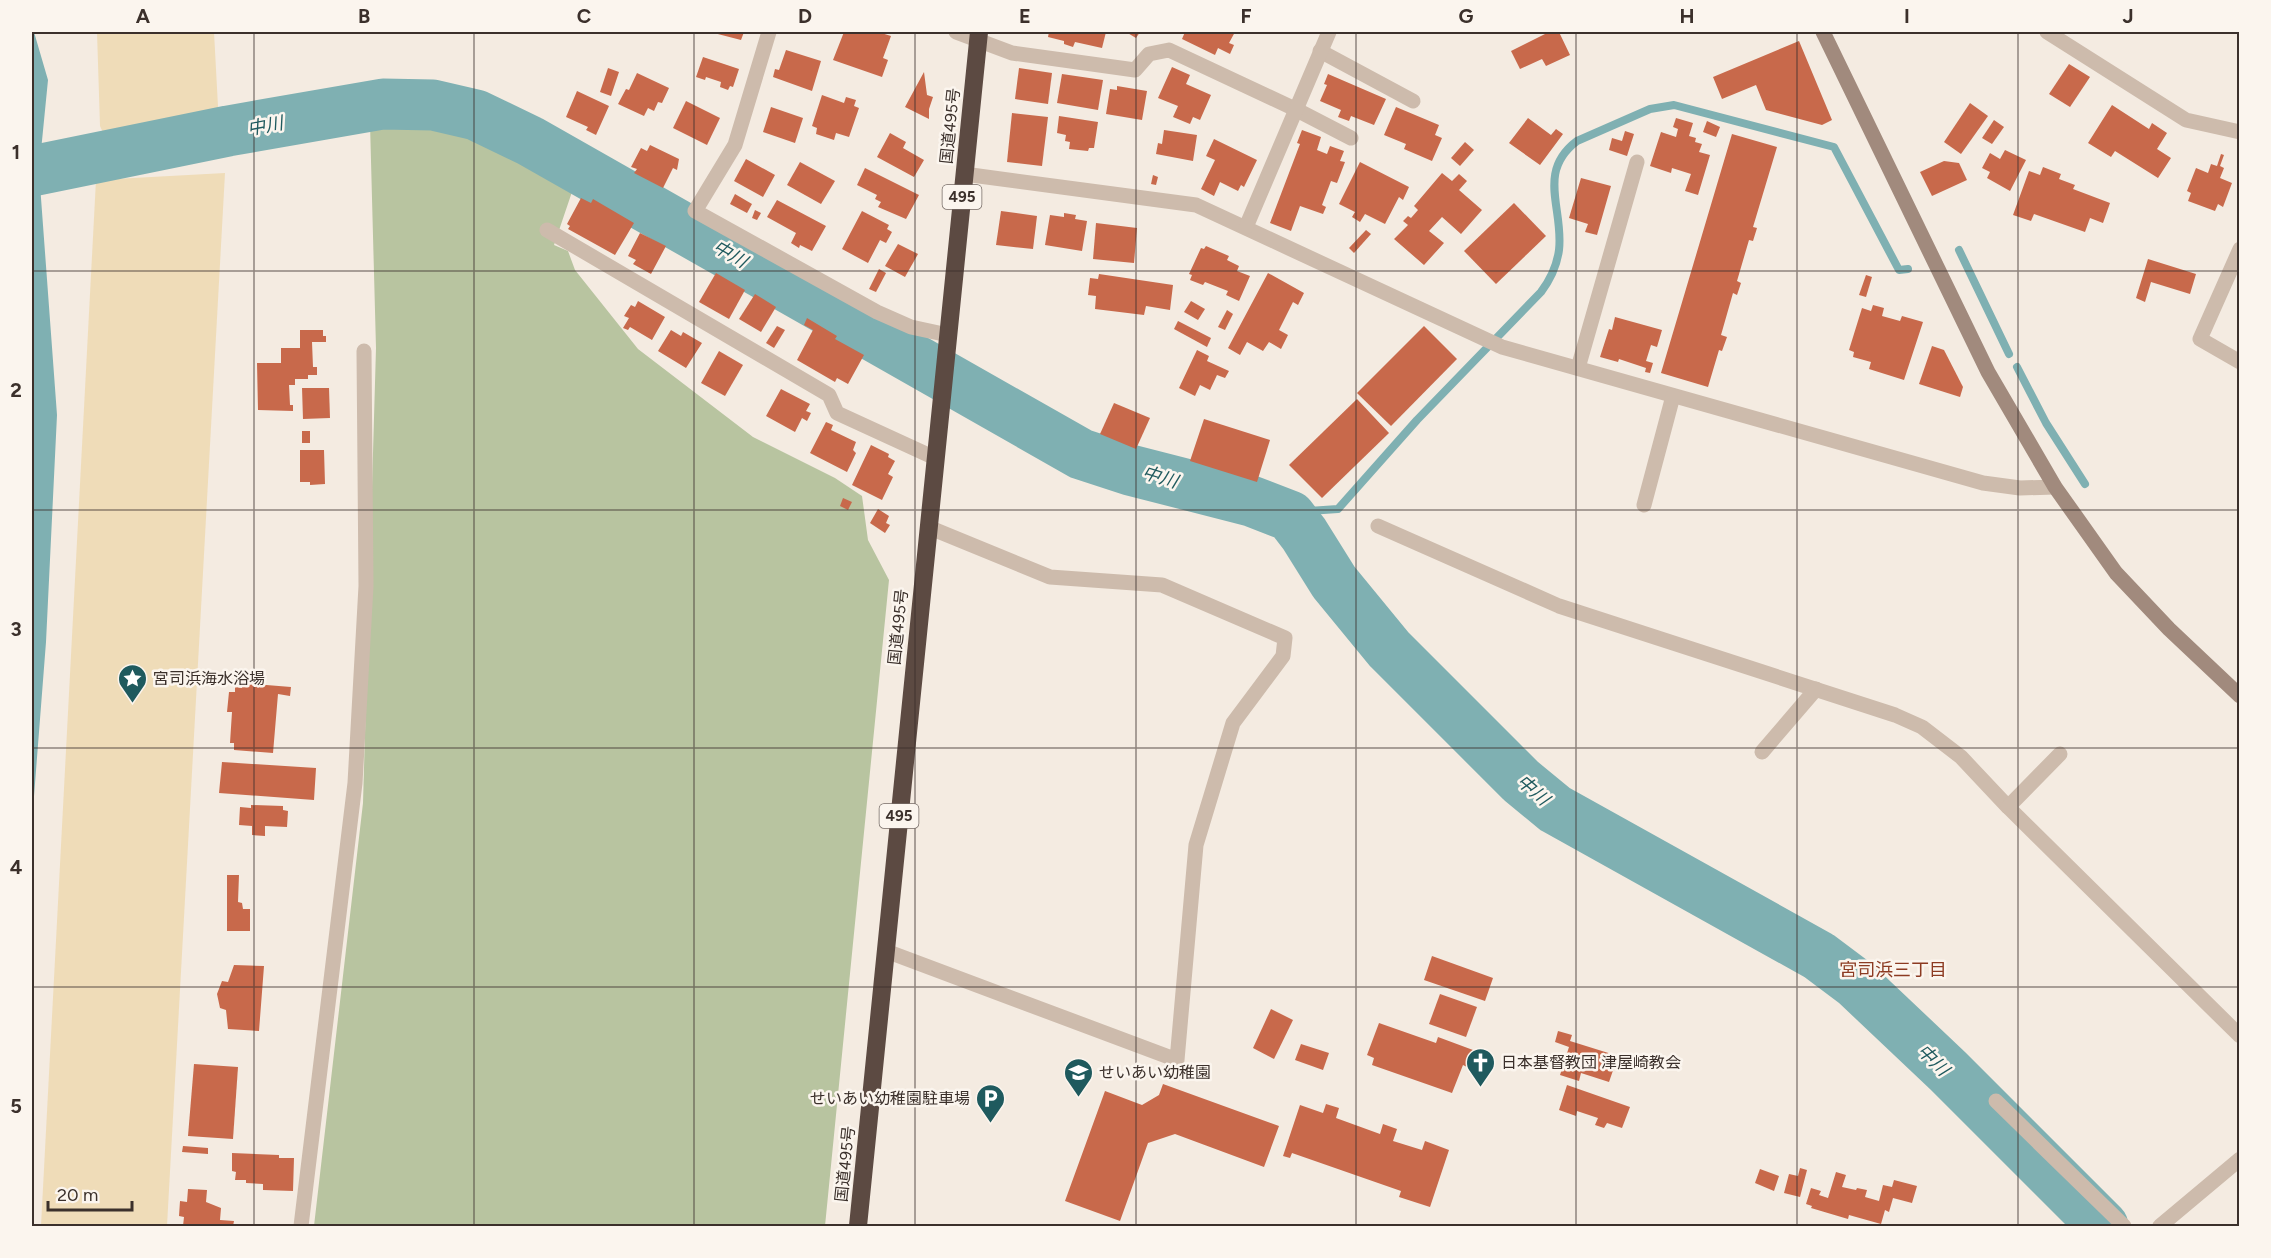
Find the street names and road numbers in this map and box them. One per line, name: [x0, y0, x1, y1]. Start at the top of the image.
street label: 国道495号: [937, 87, 963, 165]
road number: 495: [942, 185, 982, 209]
street label: 国道495号: [885, 588, 911, 666]
road number: 495: [880, 804, 918, 828]
street label: 国道495号: [832, 1125, 858, 1203]

